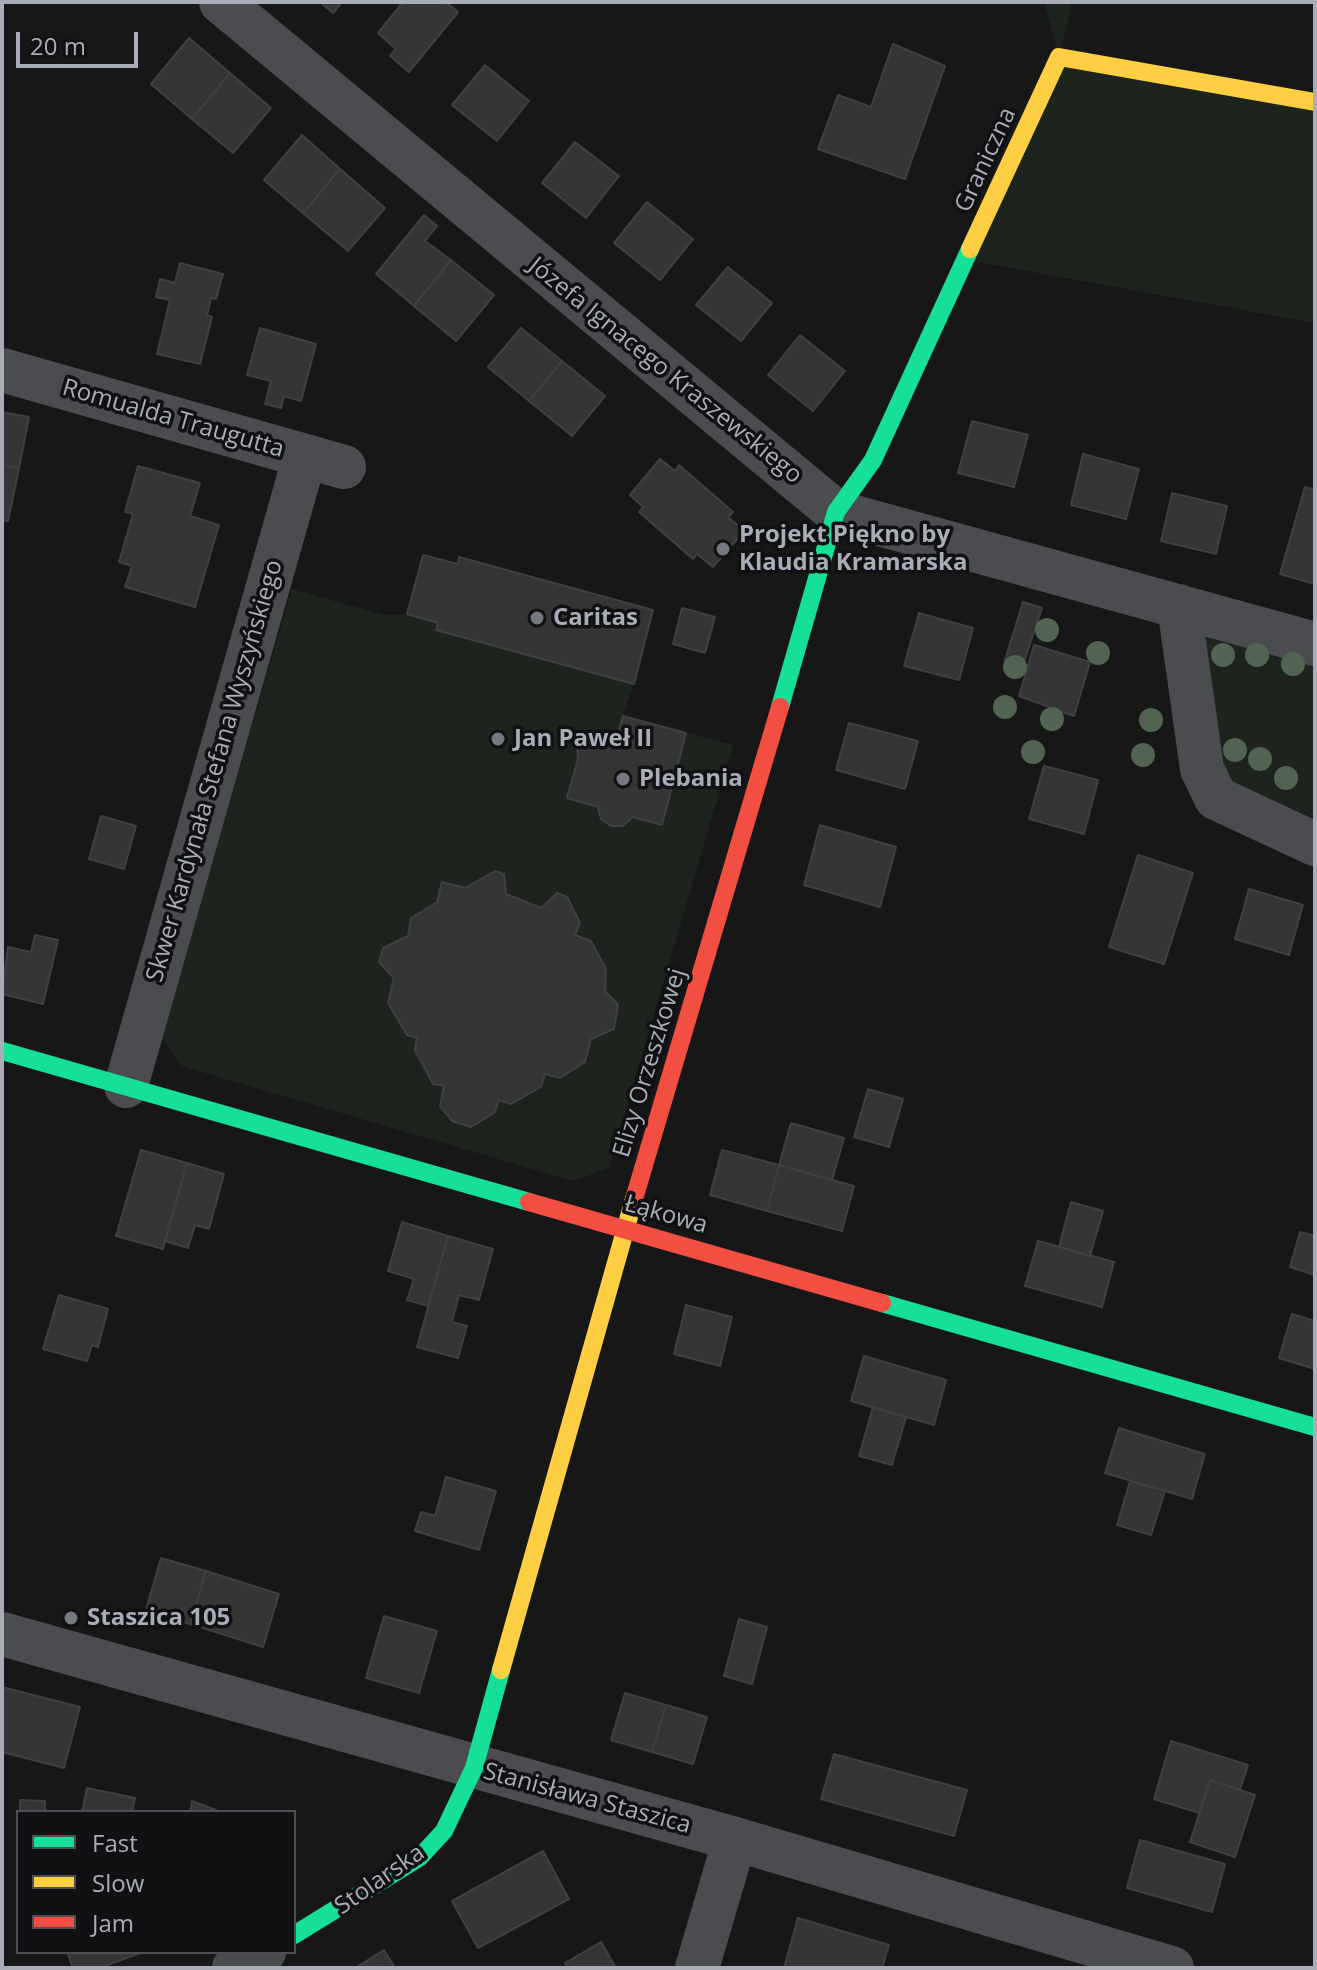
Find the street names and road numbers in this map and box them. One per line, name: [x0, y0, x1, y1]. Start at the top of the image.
street label: Graniczna: [949, 103, 1023, 217]
street label: Józefa Ignacego Kraszewskiego: [523, 252, 807, 490]
street label: Romualda Traugutta: [59, 374, 287, 464]
street label: Skwer Kardynała Stefana Wyszyńskiego: [141, 557, 289, 985]
street label: Elizy Orzeszkowej: [608, 965, 692, 1161]
street label: Łąkowa: [621, 1189, 711, 1241]
street label: Stanisława Staszica: [480, 1757, 694, 1841]
street label: Stolarska: [330, 1839, 430, 1921]

